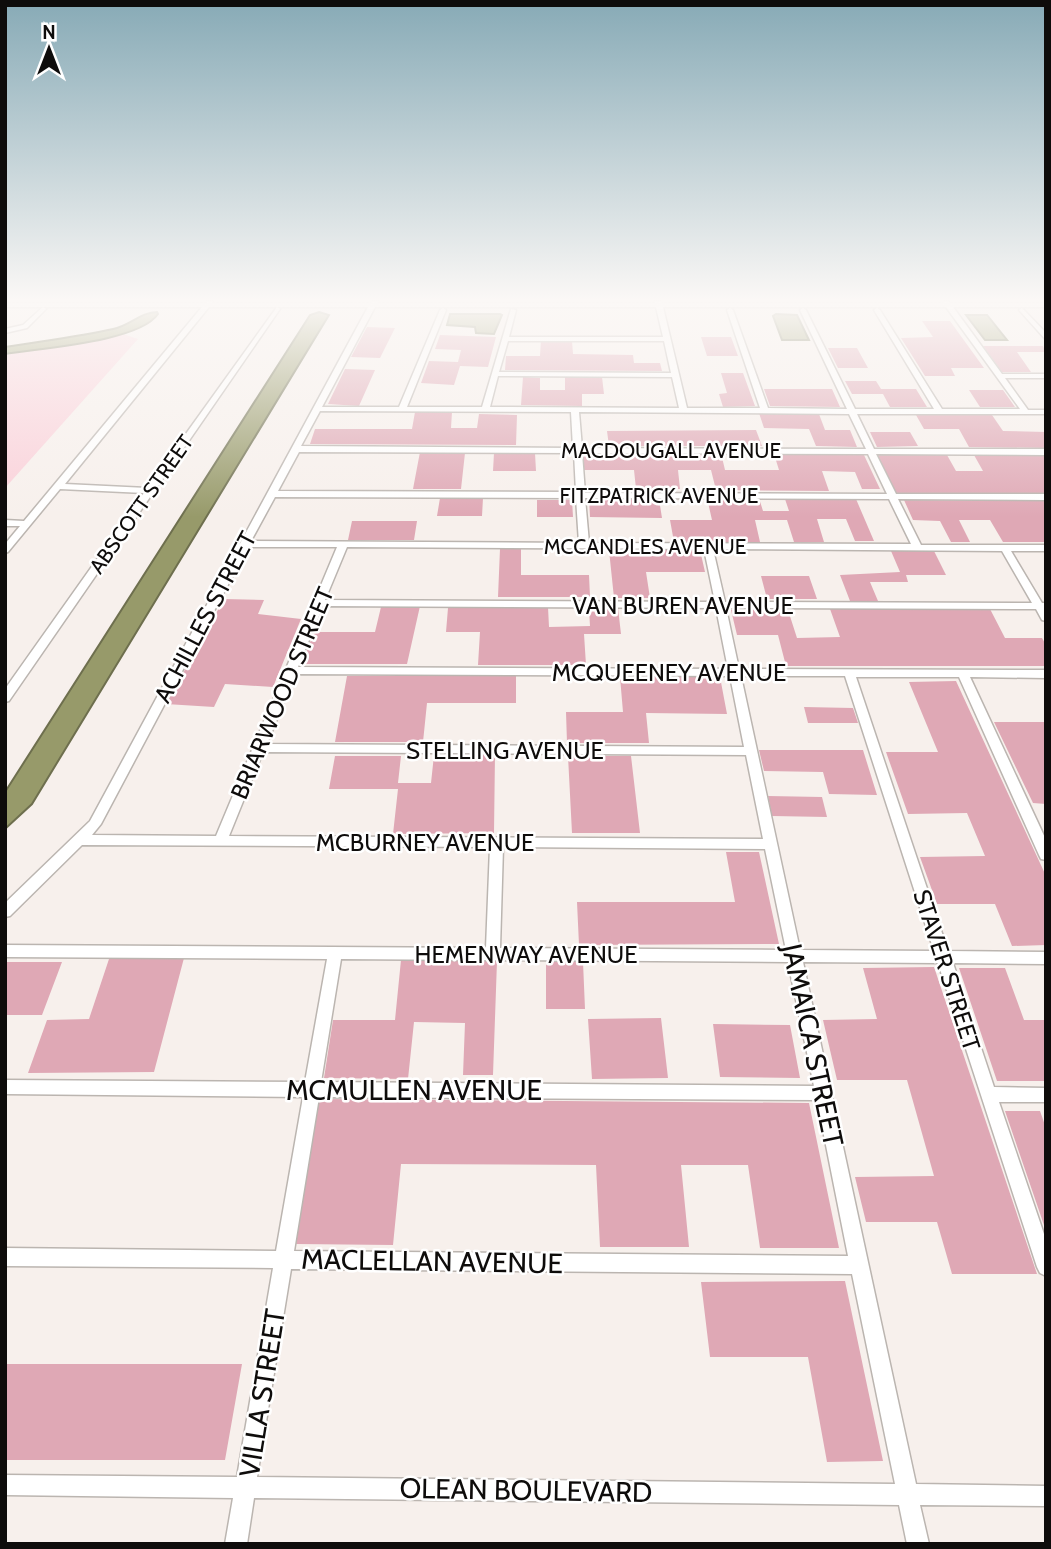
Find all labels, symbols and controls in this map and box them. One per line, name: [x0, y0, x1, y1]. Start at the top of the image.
north arrow: [14, 14, 84, 84]
text: N: [42, 21, 56, 44]
street label: ABSCOTT STREET: [84, 430, 198, 578]
street label: MACDOUGALL AVENUE: [561, 438, 781, 463]
street label: FITZPATRICK AVENUE: [560, 483, 758, 508]
street label: ACHILLES STREET: [148, 526, 262, 708]
street label: MCCANDLES AVENUE: [544, 534, 746, 559]
street label: BRIARWOOD STREET: [224, 583, 340, 803]
street label: VAN BUREN AVENUE: [572, 591, 794, 620]
street label: MCQUEENEY AVENUE: [552, 658, 786, 687]
street label: STELLING AVENUE: [406, 736, 604, 765]
street label: MCBURNEY AVENUE: [316, 828, 534, 857]
street label: STAVER STREET: [907, 886, 987, 1054]
street label: HEMENWAY AVENUE: [415, 940, 638, 969]
street label: JAMAICA STREET: [775, 940, 851, 1150]
street label: MCMULLEN AVENUE: [286, 1073, 542, 1107]
street label: MACLELLAN AVENUE: [301, 1242, 563, 1280]
street label: VILLA STREET: [232, 1306, 292, 1480]
street label: OLEAN BOULEVARD: [399, 1471, 653, 1509]

